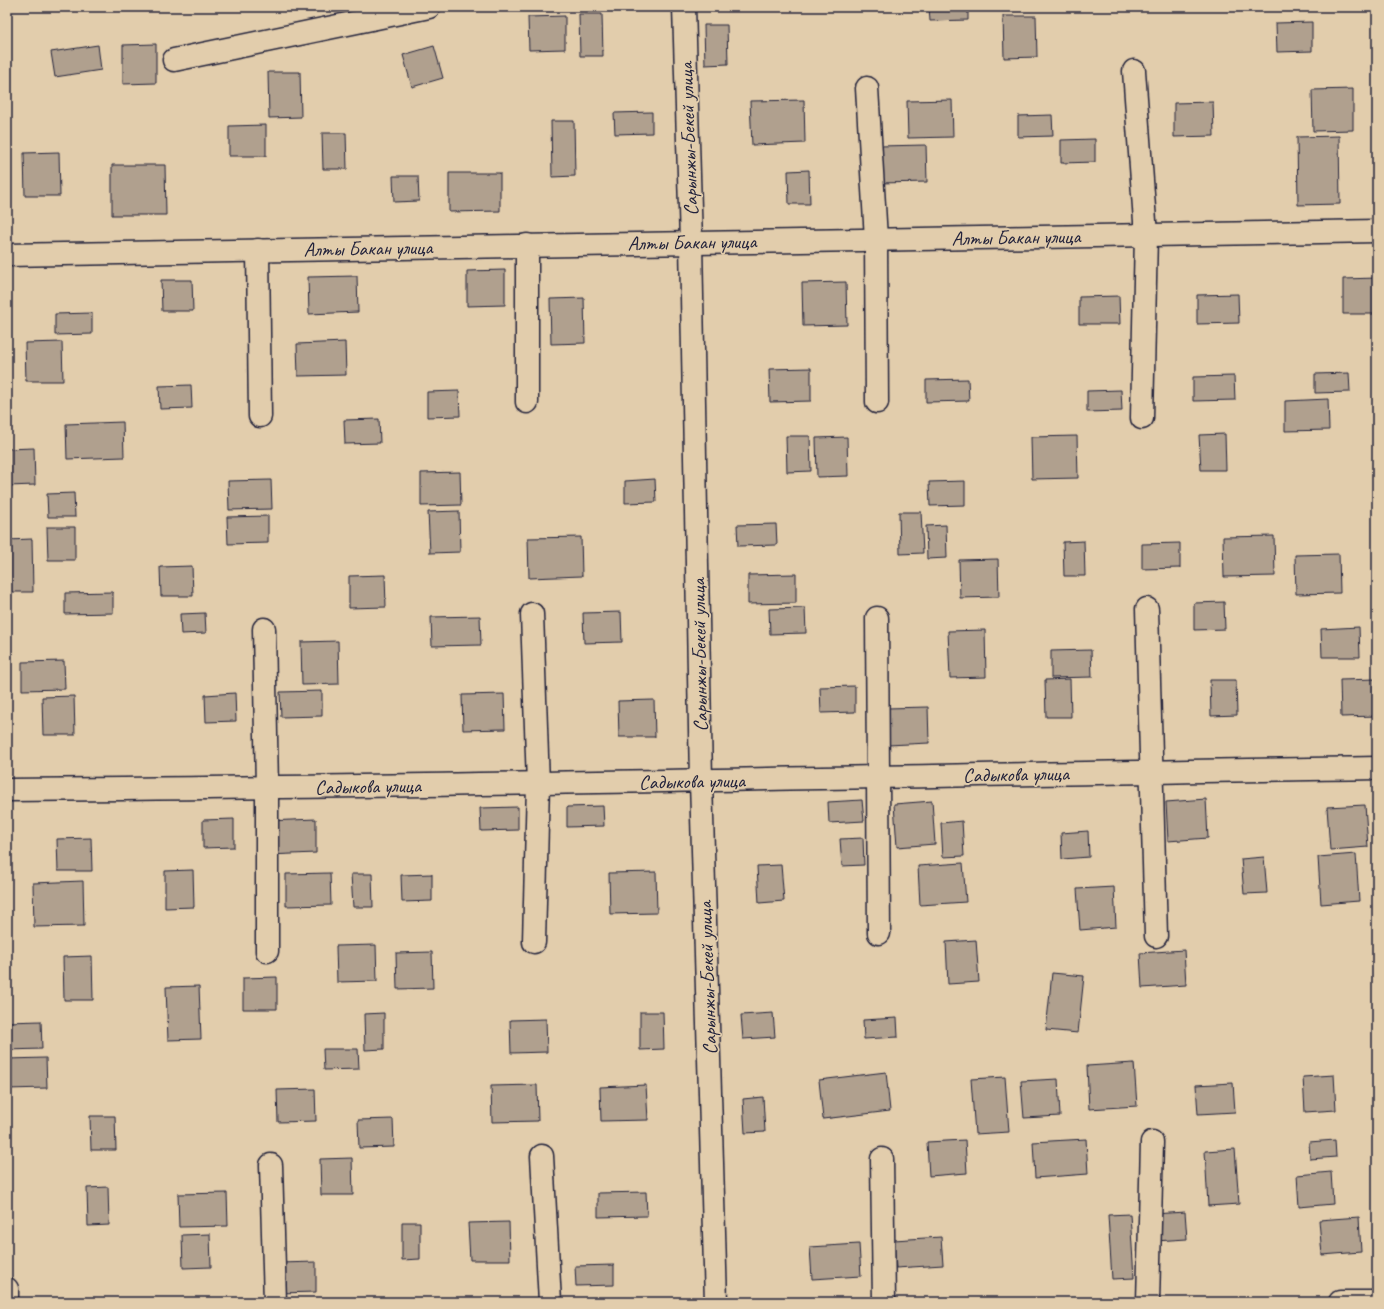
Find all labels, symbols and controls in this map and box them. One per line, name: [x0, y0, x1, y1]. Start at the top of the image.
street label: Сарынжы-Бекей улица: [673, 60, 704, 216]
street label: Алты Бакан улица: [951, 224, 1083, 251]
street label: Алты Бакан улица: [627, 229, 759, 256]
street label: Алты Бакан улица: [303, 235, 435, 262]
street label: Сарынжы-Бекей улица: [686, 576, 713, 732]
street label: Садыкова улица: [963, 761, 1071, 788]
street label: Садыкова улица: [639, 768, 747, 795]
street label: Садыкова улица: [315, 773, 423, 800]
street label: Сарынжы-Бекей улица: [692, 899, 723, 1055]

